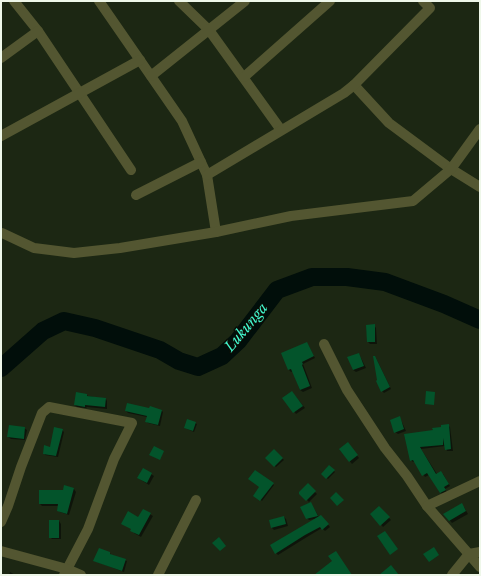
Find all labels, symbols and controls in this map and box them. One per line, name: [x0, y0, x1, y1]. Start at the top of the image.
water label: Lukunga: [220, 299, 272, 356]

